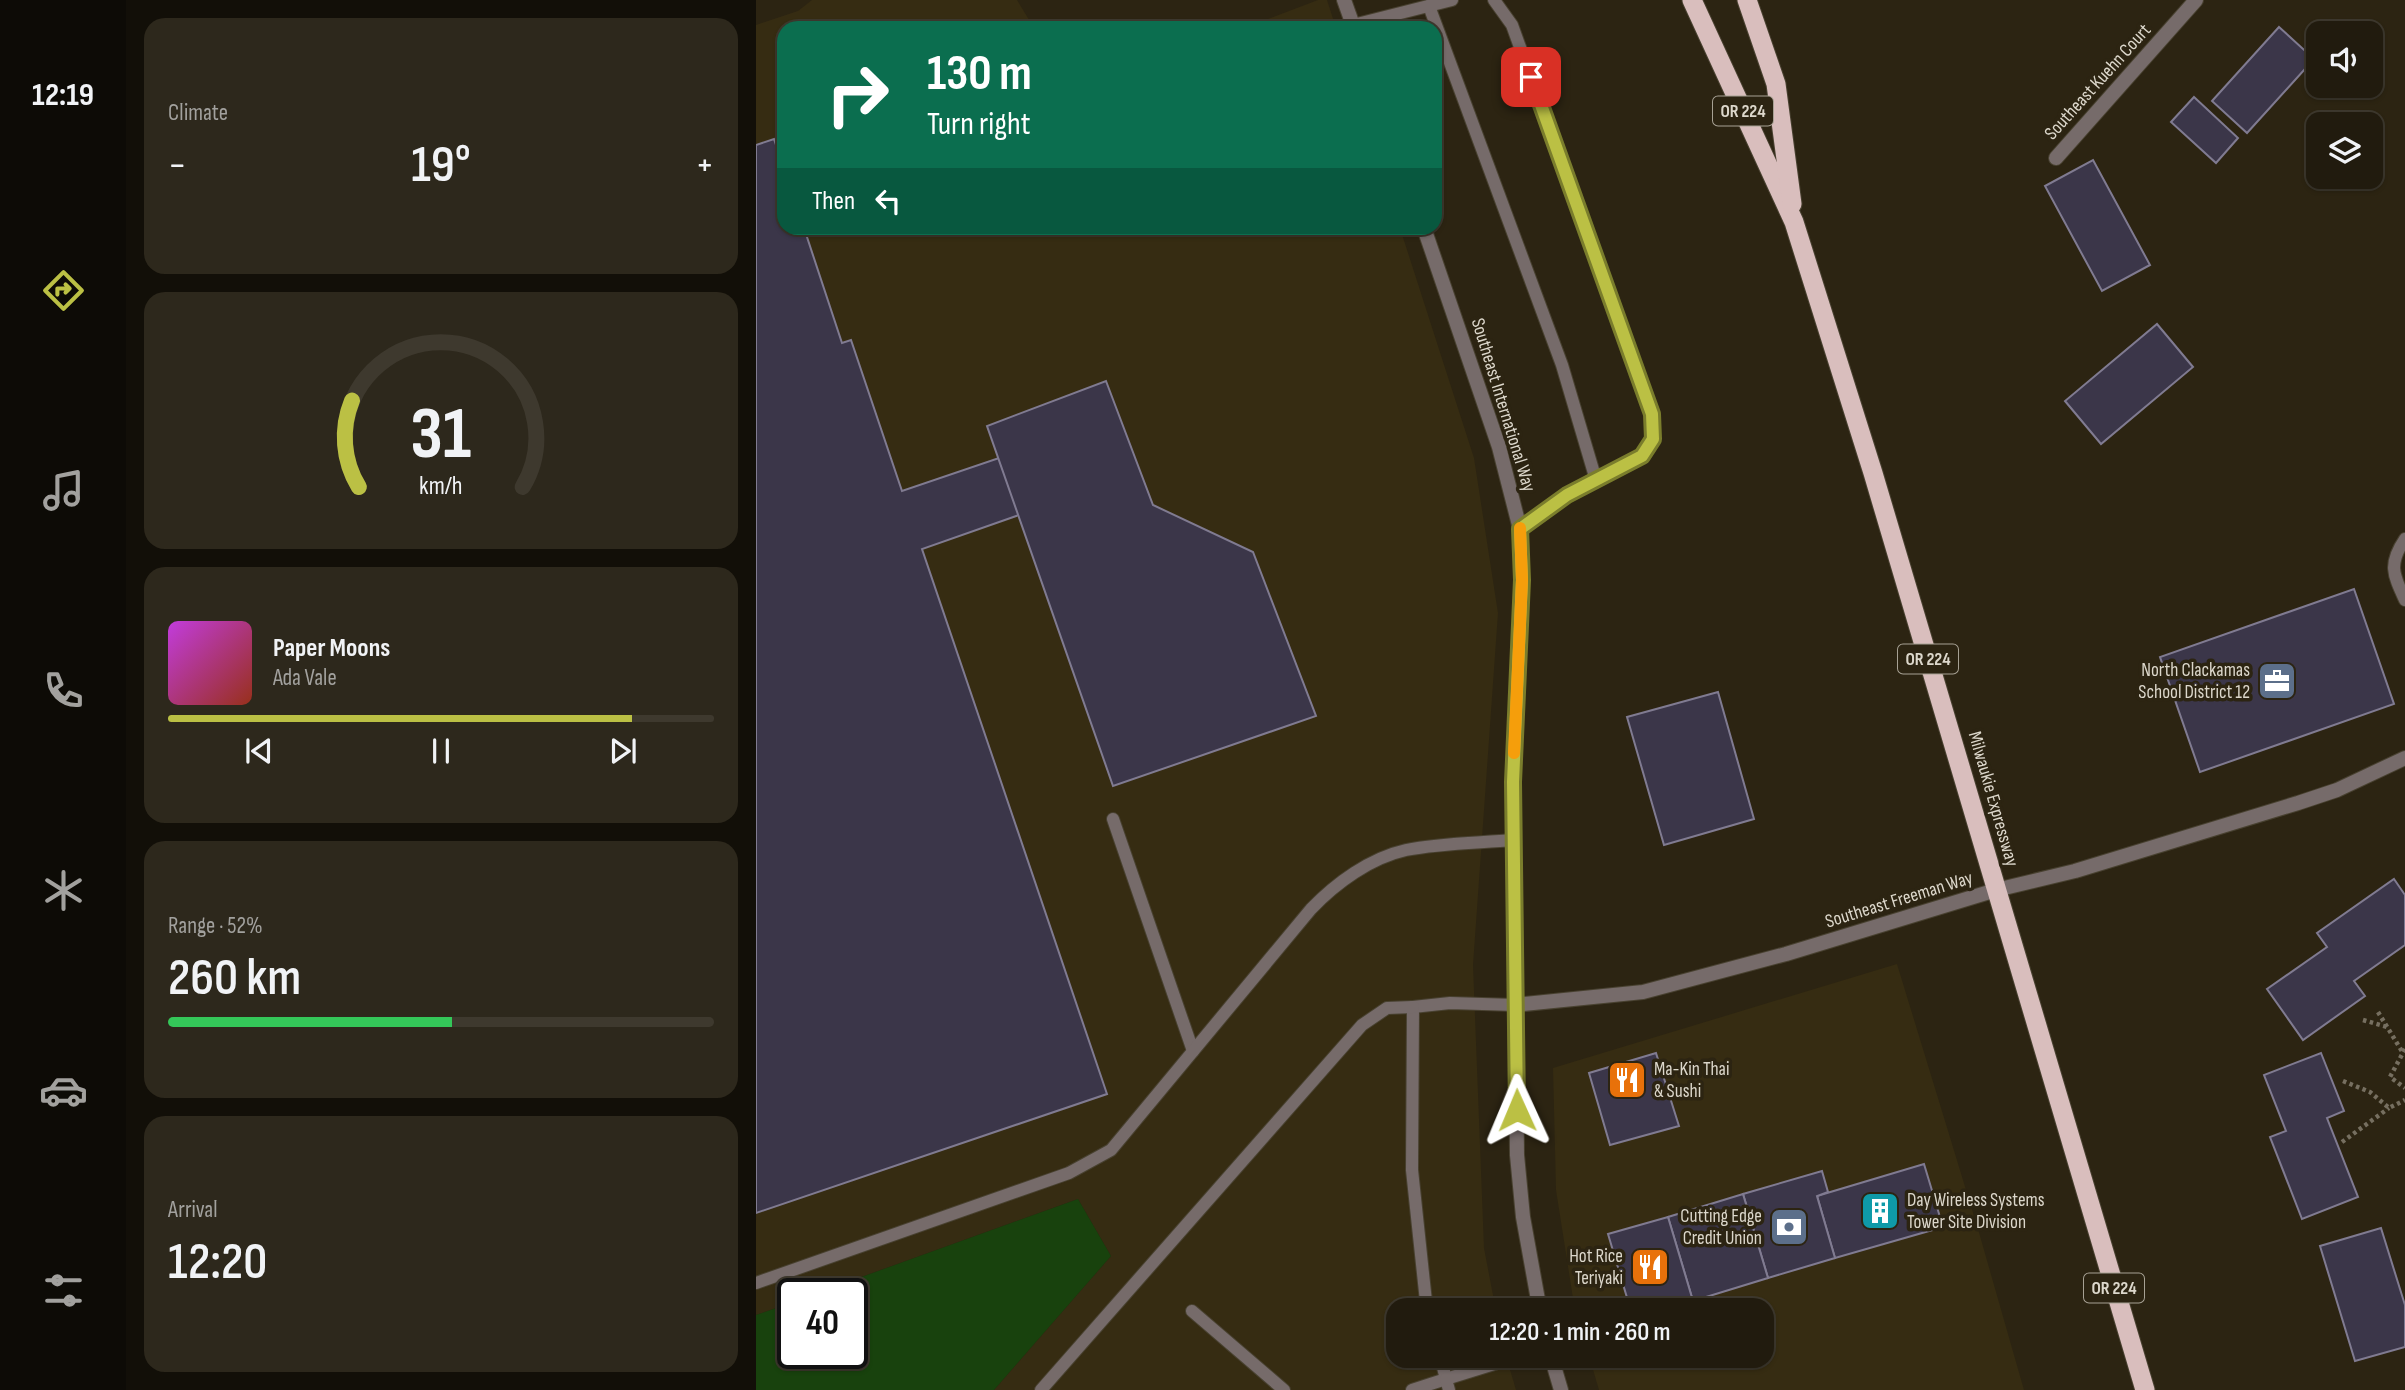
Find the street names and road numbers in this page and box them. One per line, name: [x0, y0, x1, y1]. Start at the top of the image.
street label: Southeast Kuehn Court: [2040, 19, 2156, 145]
road number: OR 224: [1713, 96, 1773, 126]
street label: Southeast International Way: [1466, 315, 1541, 495]
road number: OR 224: [1898, 644, 1958, 674]
street label: Milwaukie Expressway: [1963, 729, 2023, 870]
street label: Southeast Freeman Way: [1822, 866, 1976, 933]
road number: OR 224: [2084, 1274, 2144, 1302]

